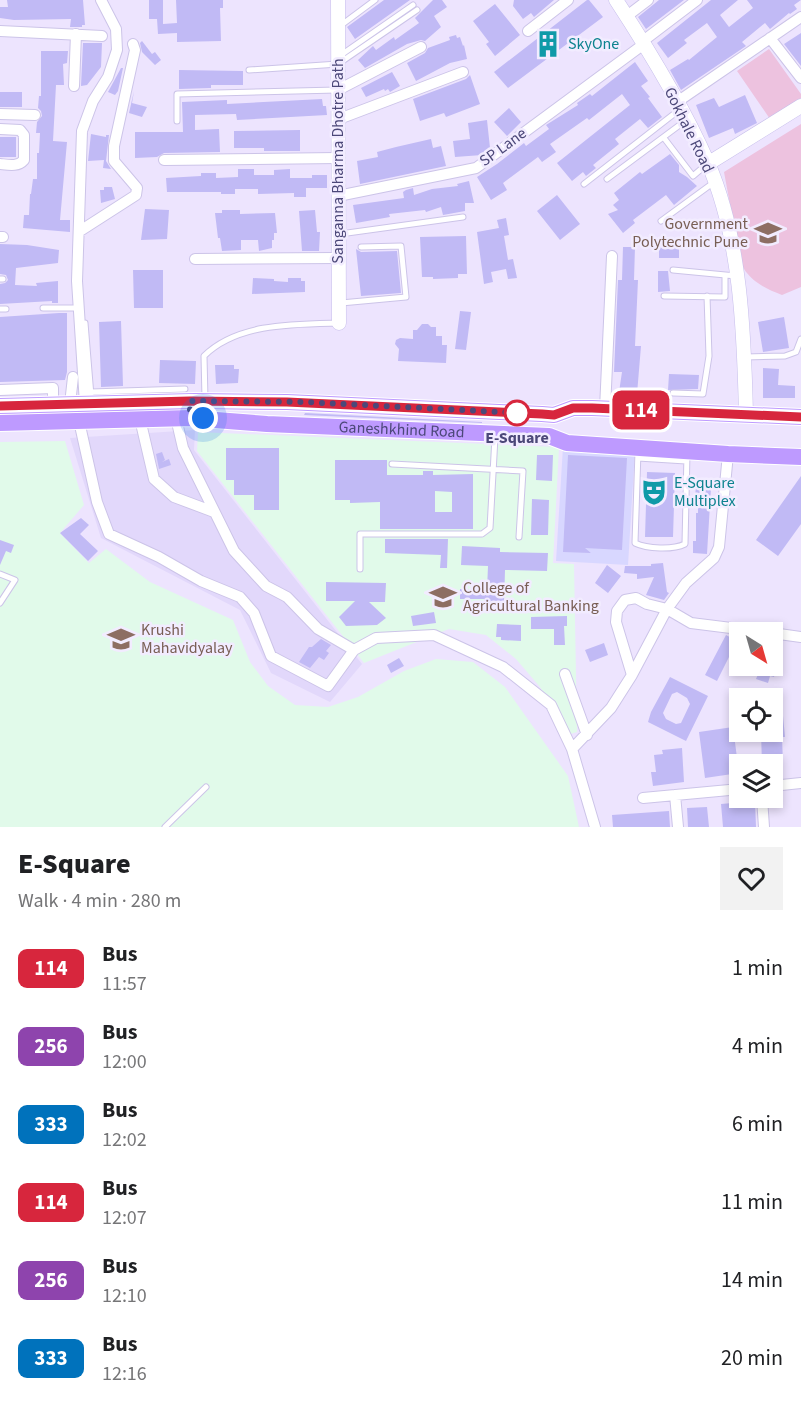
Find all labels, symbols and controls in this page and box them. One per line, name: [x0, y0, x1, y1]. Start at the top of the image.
building icon: SkyOne: [533, 29, 563, 59]
place label: SkyOne: [568, 33, 619, 55]
street label: Sanganna Bharma Dhotre Path: [327, 58, 349, 264]
street label: Gokhale Road: [659, 83, 719, 177]
street label: SP Lane: [475, 122, 531, 172]
place label: Government Polytechnic Pune: [632, 213, 749, 253]
school or university icon: Government Polytechnic Pune: [753, 218, 783, 248]
line badge: 114: [606, 390, 676, 430]
text: 114: [624, 395, 658, 425]
marker: E-Square: [504, 400, 530, 426]
your location: [188, 403, 218, 433]
street label: Ganeshkhind Road: [338, 416, 465, 443]
place label: E-Square: [485, 427, 549, 449]
place label: E-Square Multiplex: [674, 472, 736, 512]
theatre icon: E-Square Multiplex: [639, 477, 669, 507]
place label: College of Agricultural Banking: [463, 577, 599, 617]
school or university icon: College of Agricultural Banking: [428, 582, 458, 612]
place label: Krushi Mahavidyalay: [141, 619, 233, 659]
north arrow: [729, 622, 783, 676]
map controls: [729, 622, 783, 808]
school or university icon: Krushi Mahavidyalay: [106, 624, 136, 654]
button: locate: [729, 688, 783, 742]
button: layers: [729, 754, 783, 808]
text: E-Square: [18, 844, 131, 884]
button: heart: [720, 847, 783, 910]
text: Walk · 4 min · 280 m: [18, 887, 181, 915]
text: Bus: [102, 938, 138, 970]
text: 1 min: [732, 952, 783, 984]
text: 114: [34, 953, 68, 983]
text: 11:57: [102, 970, 147, 998]
text: Bus: [102, 1016, 138, 1048]
text: 4 min: [732, 1030, 783, 1062]
text: 256: [34, 1031, 68, 1061]
text: 12:00: [102, 1048, 147, 1076]
text: Bus: [102, 1094, 138, 1126]
text: 6 min: [732, 1108, 783, 1140]
text: 333: [34, 1109, 68, 1139]
text: 12:02: [102, 1126, 147, 1154]
text: Bus: [102, 1172, 138, 1204]
text: 11 min: [721, 1186, 783, 1218]
text: 114: [34, 1187, 68, 1217]
text: 12:07: [102, 1204, 147, 1232]
text: Bus: [102, 1250, 138, 1282]
text: 14 min: [721, 1264, 783, 1296]
text: 256: [34, 1265, 68, 1295]
text: 12:10: [102, 1282, 147, 1310]
text: Bus: [102, 1328, 138, 1360]
text: 20 min: [721, 1342, 783, 1374]
text: 333: [34, 1343, 68, 1373]
text: 12:16: [102, 1360, 147, 1388]

